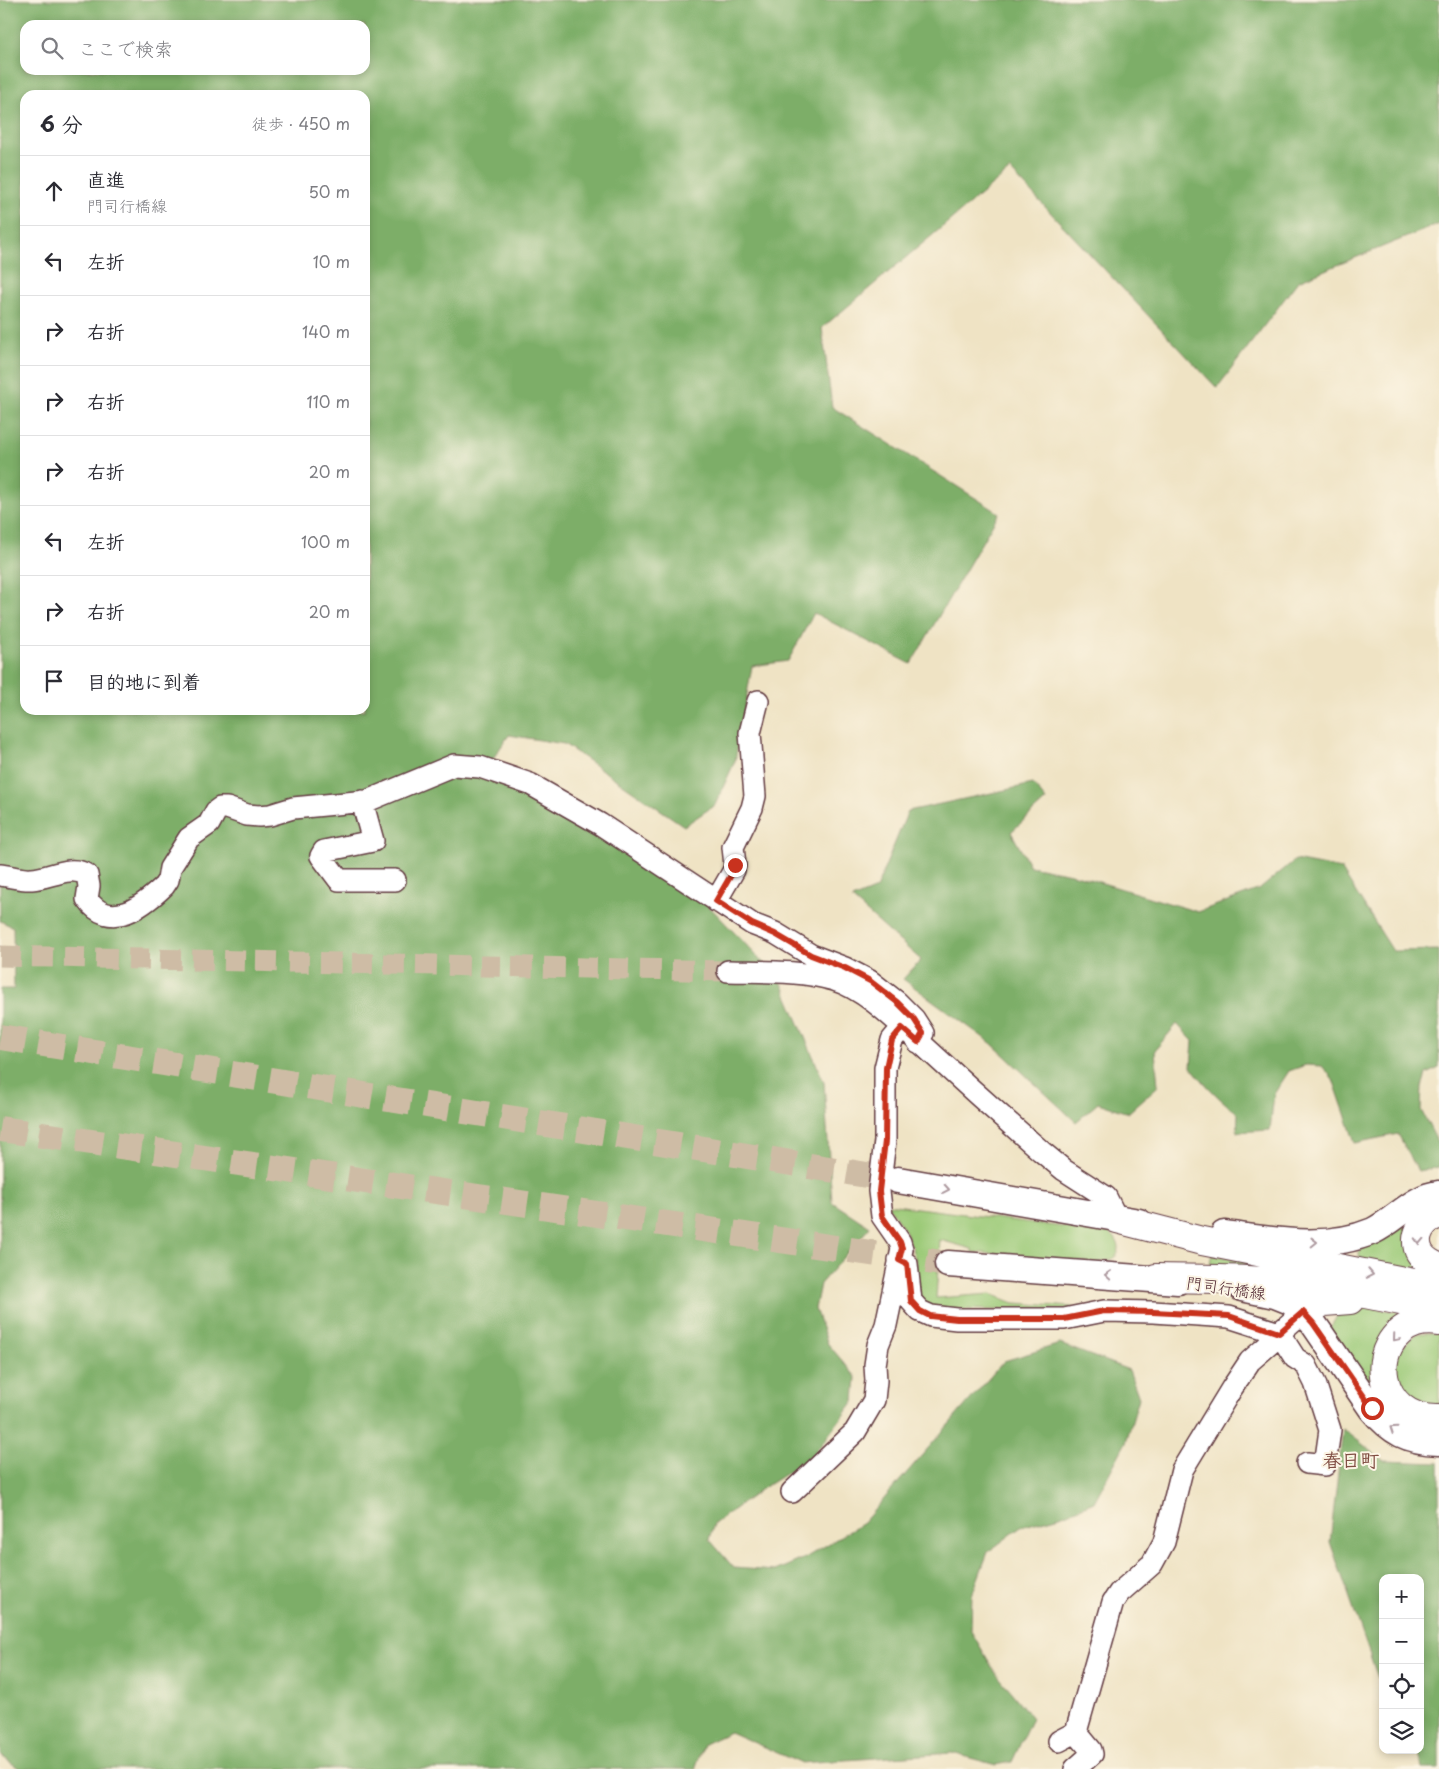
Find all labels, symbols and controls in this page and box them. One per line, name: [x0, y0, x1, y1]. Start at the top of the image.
search box: [20, 20, 370, 75]
icon: search: [38, 34, 66, 62]
text: ここで検索: [78, 34, 173, 62]
text: 6 分: [40, 107, 83, 139]
text: 徒歩 · 450 m: [252, 111, 350, 135]
text: 直進: [87, 165, 125, 193]
icon: ahead: [40, 177, 68, 205]
text: 50 m: [309, 179, 350, 203]
text: 門司行橋線: [87, 193, 167, 217]
icon: left: [40, 247, 68, 275]
text: 左折: [87, 247, 125, 275]
text: 10 m: [313, 249, 350, 273]
icon: right: [40, 317, 68, 345]
text: 右折: [87, 317, 125, 345]
text: 140 m: [302, 319, 350, 343]
icon: right: [40, 387, 68, 415]
text: 右折: [87, 387, 125, 415]
text: 110 m: [307, 389, 350, 413]
icon: right: [40, 457, 68, 485]
text: 右折: [87, 457, 125, 485]
text: 20 m: [309, 459, 350, 483]
icon: left: [40, 527, 68, 555]
text: 左折: [87, 527, 125, 555]
text: 100 m: [301, 529, 350, 553]
icon: right: [40, 597, 68, 625]
text: 右折: [87, 597, 125, 625]
text: 20 m: [309, 599, 350, 623]
icon: arrive: [40, 667, 68, 695]
text: 目的地に到着: [87, 667, 201, 695]
route end: [724, 854, 747, 877]
one-way arrow: [942, 1183, 950, 1193]
one-way arrow: [1311, 1237, 1319, 1247]
one-way arrow: [1413, 1237, 1424, 1245]
one-way arrow: [1366, 1268, 1374, 1279]
one-way arrow: [1103, 1269, 1111, 1280]
street label: 門司行橋線: [1185, 1270, 1267, 1304]
one-way arrow: [1393, 1333, 1402, 1342]
route start: [1361, 1397, 1384, 1420]
one-way arrow: [1389, 1426, 1399, 1435]
district label: 春日町: [1322, 1445, 1380, 1473]
map controls: [1379, 1574, 1424, 1754]
button: +: [1379, 1574, 1424, 1619]
button: −: [1379, 1619, 1424, 1664]
button: locate: [1379, 1664, 1424, 1709]
button: layers: [1379, 1709, 1424, 1754]

